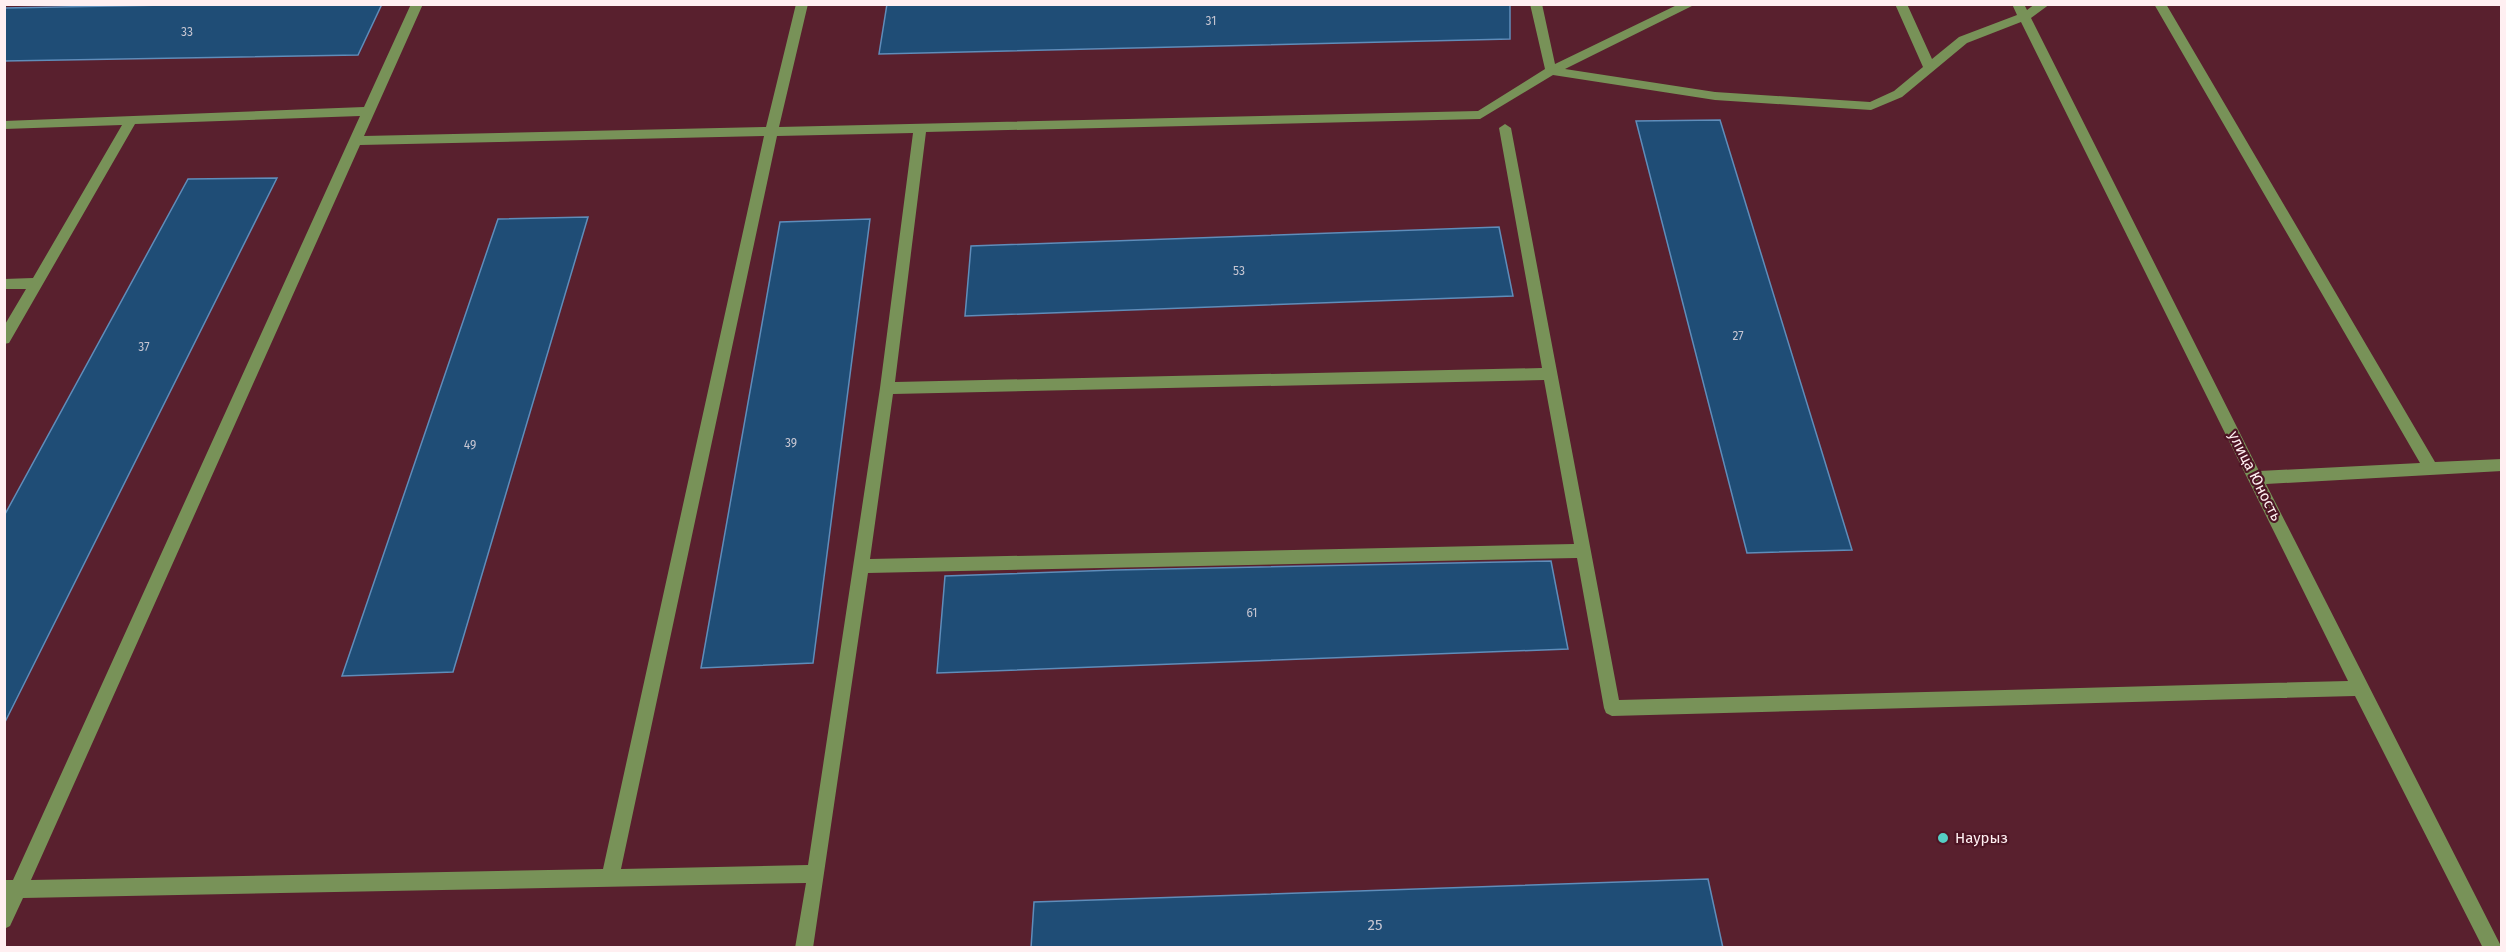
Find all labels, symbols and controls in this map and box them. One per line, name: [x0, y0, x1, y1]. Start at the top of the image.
house number: 31: [1206, 14, 1216, 28]
house number: 33: [181, 25, 193, 39]
house number: 53: [1233, 264, 1245, 278]
house number: 27: [1732, 329, 1744, 343]
house number: 37: [138, 340, 150, 354]
street label: улица Юность: [2225, 428, 2286, 524]
house number: 39: [785, 436, 797, 450]
house number: 49: [464, 438, 476, 452]
house number: 61: [1246, 606, 1258, 620]
place label: Наурыз: [1955, 829, 2008, 847]
marker: Наурыз: [1936, 831, 1950, 845]
house number: 25: [1368, 916, 1382, 934]

